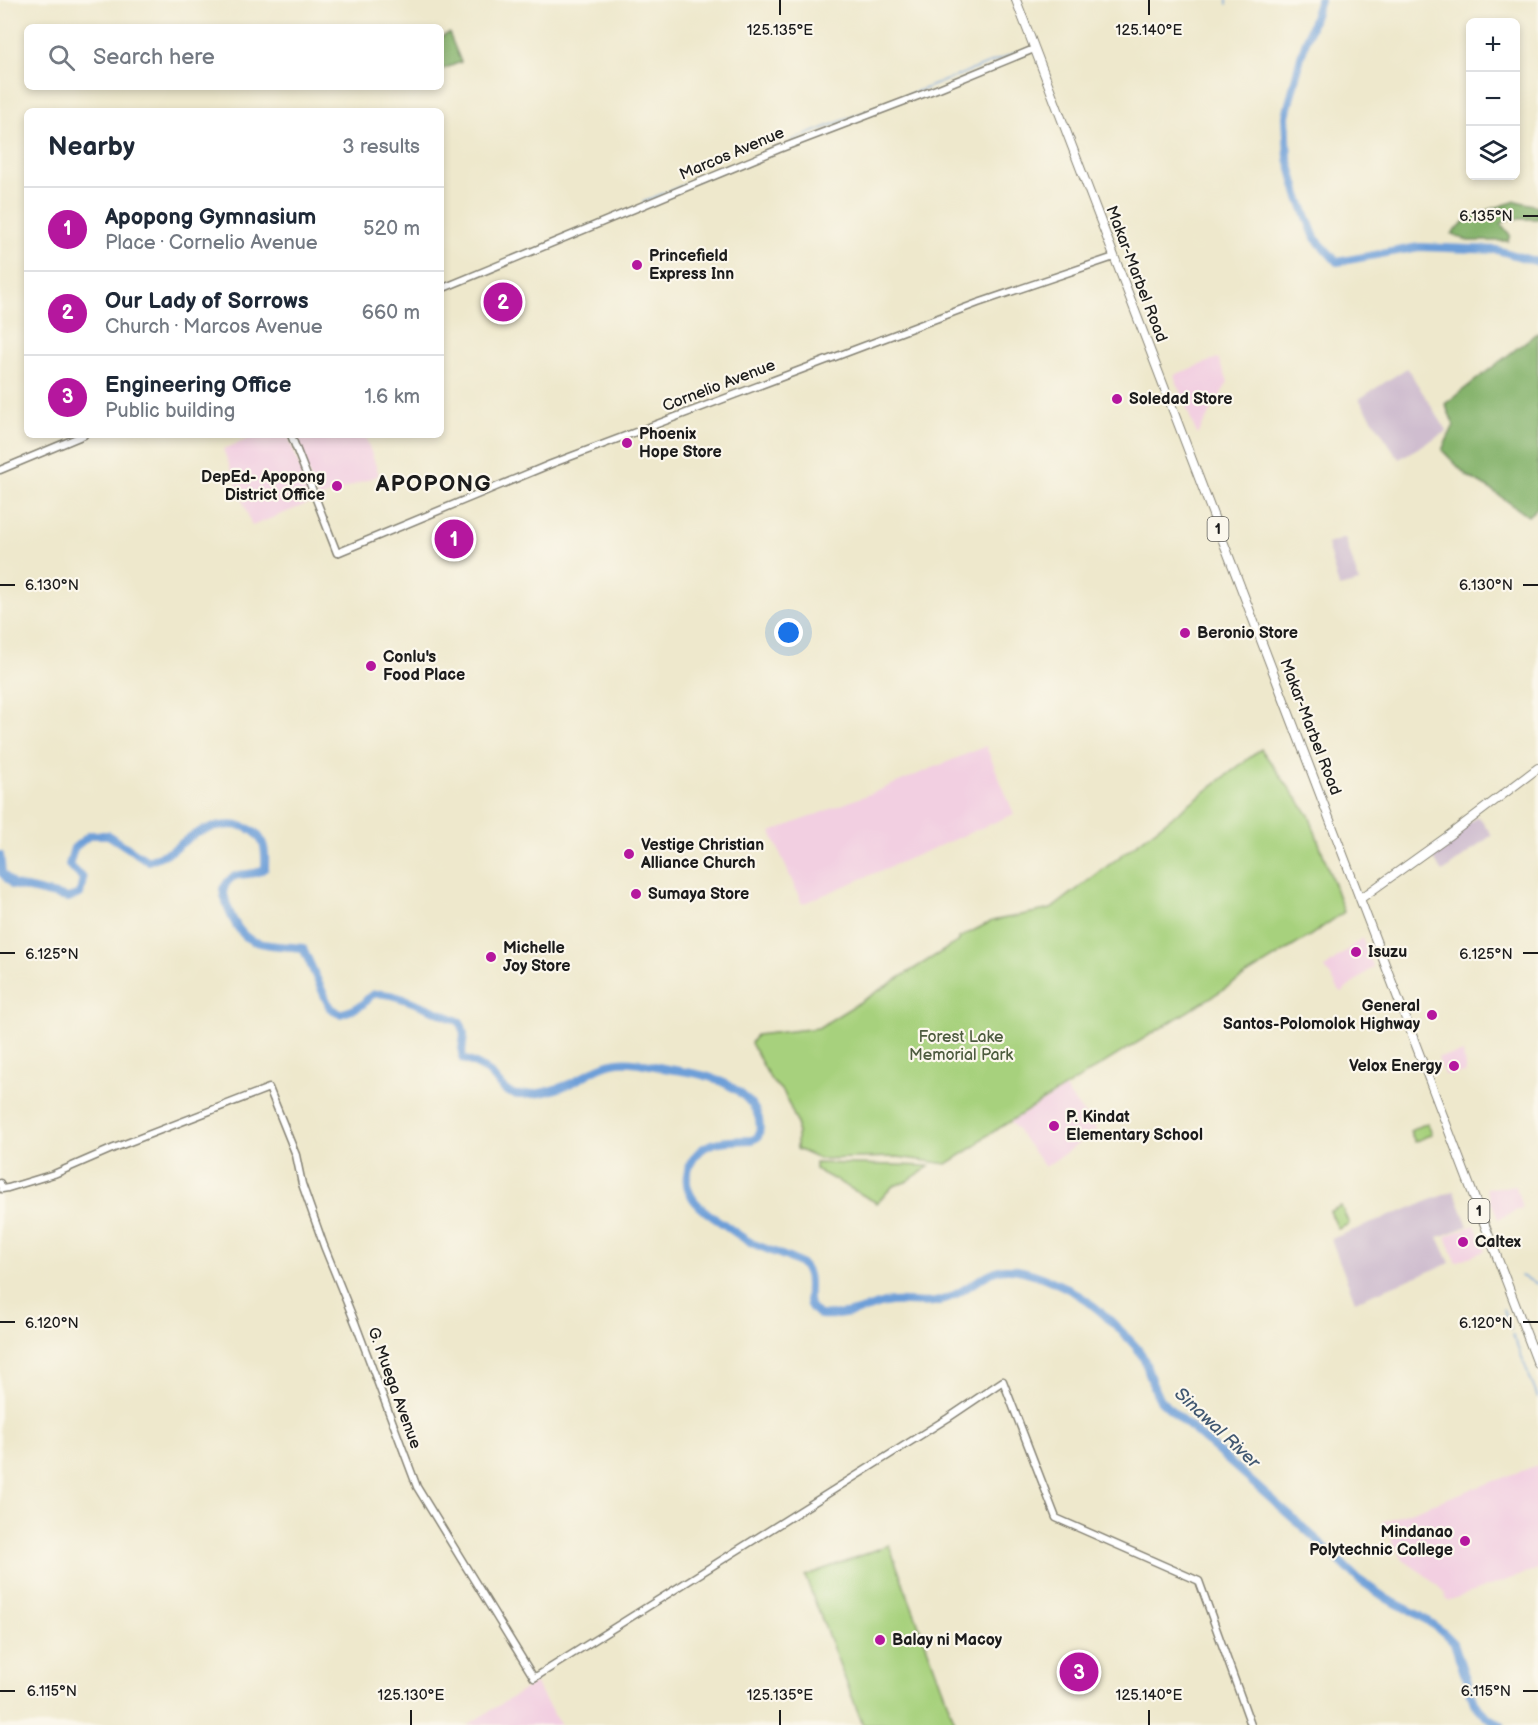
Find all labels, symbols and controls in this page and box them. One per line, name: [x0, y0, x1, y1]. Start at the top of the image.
map controls: [1466, 18, 1520, 180]
button: +: [1466, 18, 1520, 72]
text: 125.135°E: [747, 21, 813, 40]
text: 125.140°E: [1116, 21, 1182, 40]
search box: [24, 24, 444, 90]
icon: search: [45, 41, 78, 74]
text: Search here: [93, 44, 215, 71]
button: −: [1466, 72, 1520, 126]
street label: Marcos Avenue: [677, 123, 788, 185]
button: layers: [1466, 126, 1520, 180]
text: Nearby: [48, 132, 135, 163]
text: 3 results: [342, 135, 420, 159]
street label: Makar-Marbel Road: [1101, 203, 1171, 345]
text: Apopong Gymnasium: [105, 204, 316, 231]
text: 6.135°N: [1459, 207, 1513, 226]
text: 1: [63, 217, 72, 241]
text: 520 m: [363, 217, 420, 241]
text: Place · Cornelio Avenue: [105, 231, 318, 255]
place label: Princefield Express Inn: [649, 247, 734, 284]
marker: Princefield Express Inn: [630, 258, 644, 272]
pin: 2: [484, 280, 522, 324]
text: Our Lady of Sorrows: [105, 288, 308, 315]
text: 2: [62, 301, 73, 325]
text: 660 m: [362, 301, 420, 325]
text: Church · Marcos Avenue: [105, 315, 323, 339]
street label: Cornelio Avenue: [660, 356, 779, 416]
text: Engineering Office: [105, 372, 291, 399]
text: 3: [62, 385, 73, 409]
text: 1.6 km: [364, 385, 420, 409]
place label: Soledad Store: [1129, 390, 1232, 409]
marker: Soledad Store: [1110, 392, 1124, 406]
text: Public building: [105, 399, 235, 423]
place label: Phoenix Hope Store: [639, 425, 722, 462]
marker: Phoenix Hope Store: [620, 436, 634, 450]
place label: DepEd- Apopong District Office: [201, 468, 325, 505]
district label: APOPONG: [375, 471, 492, 498]
marker: DepEd- Apopong District Office: [330, 479, 344, 493]
pin: 1: [434, 516, 474, 562]
road number: 1: [1208, 517, 1228, 541]
text: 6.130°N: [25, 576, 79, 595]
text: 6.130°N: [1459, 576, 1513, 595]
your location: [774, 618, 803, 647]
place label: Beronio Store: [1197, 624, 1298, 643]
marker: Beronio Store: [1178, 626, 1192, 640]
place label: Conlu's Food Place: [383, 648, 465, 685]
street label: Makar-Marbel Road: [1275, 656, 1345, 798]
marker: Conlu's Food Place: [364, 659, 378, 673]
place label: Vestige Christian Alliance Church: [640, 836, 764, 873]
marker: Vestige Christian Alliance Church: [622, 847, 636, 861]
place label: Sumaya Store: [648, 885, 749, 904]
marker: Sumaya Store: [629, 887, 643, 901]
place label: Michelle Joy Store: [503, 939, 570, 976]
place label: Isuzu: [1368, 943, 1407, 962]
text: 6.125°N: [25, 945, 79, 964]
marker: Isuzu: [1349, 945, 1363, 959]
text: 6.125°N: [1459, 945, 1513, 964]
marker: Michelle Joy Store: [484, 950, 498, 964]
place label: General Santos-Polomolok Highway: [1223, 997, 1421, 1034]
marker: General Santos-Polomolok Highway: [1425, 1008, 1439, 1022]
park label: Forest Lake Memorial Park: [909, 1028, 1013, 1065]
place label: Velox Energy: [1349, 1057, 1443, 1076]
marker: Velox Energy: [1447, 1059, 1461, 1073]
place label: P. Kindat Elementary School: [1066, 1108, 1203, 1145]
marker: P. Kindat Elementary School: [1047, 1119, 1061, 1133]
road number: 1: [1468, 1199, 1490, 1223]
place label: Caltex: [1475, 1233, 1521, 1252]
marker: Caltex: [1456, 1235, 1470, 1249]
text: 6.120°N: [25, 1314, 79, 1333]
text: 6.120°N: [1459, 1314, 1513, 1333]
street label: G. Muega Avenue: [363, 1325, 425, 1452]
water label: Sinawal River: [1170, 1383, 1265, 1474]
place label: Mindanao Polytechnic College: [1309, 1523, 1453, 1560]
marker: Mindanao Polytechnic College: [1458, 1534, 1472, 1548]
place label: Balay ni Macoy: [892, 1631, 1003, 1650]
marker: Balay ni Macoy: [873, 1633, 887, 1647]
pin: 3: [1060, 1650, 1098, 1694]
text: 6.115°N: [27, 1682, 77, 1701]
text: 6.115°N: [1461, 1682, 1511, 1701]
text: 125.130°E: [378, 1686, 445, 1705]
text: 125.135°E: [747, 1686, 813, 1705]
text: 125.140°E: [1116, 1686, 1182, 1705]

